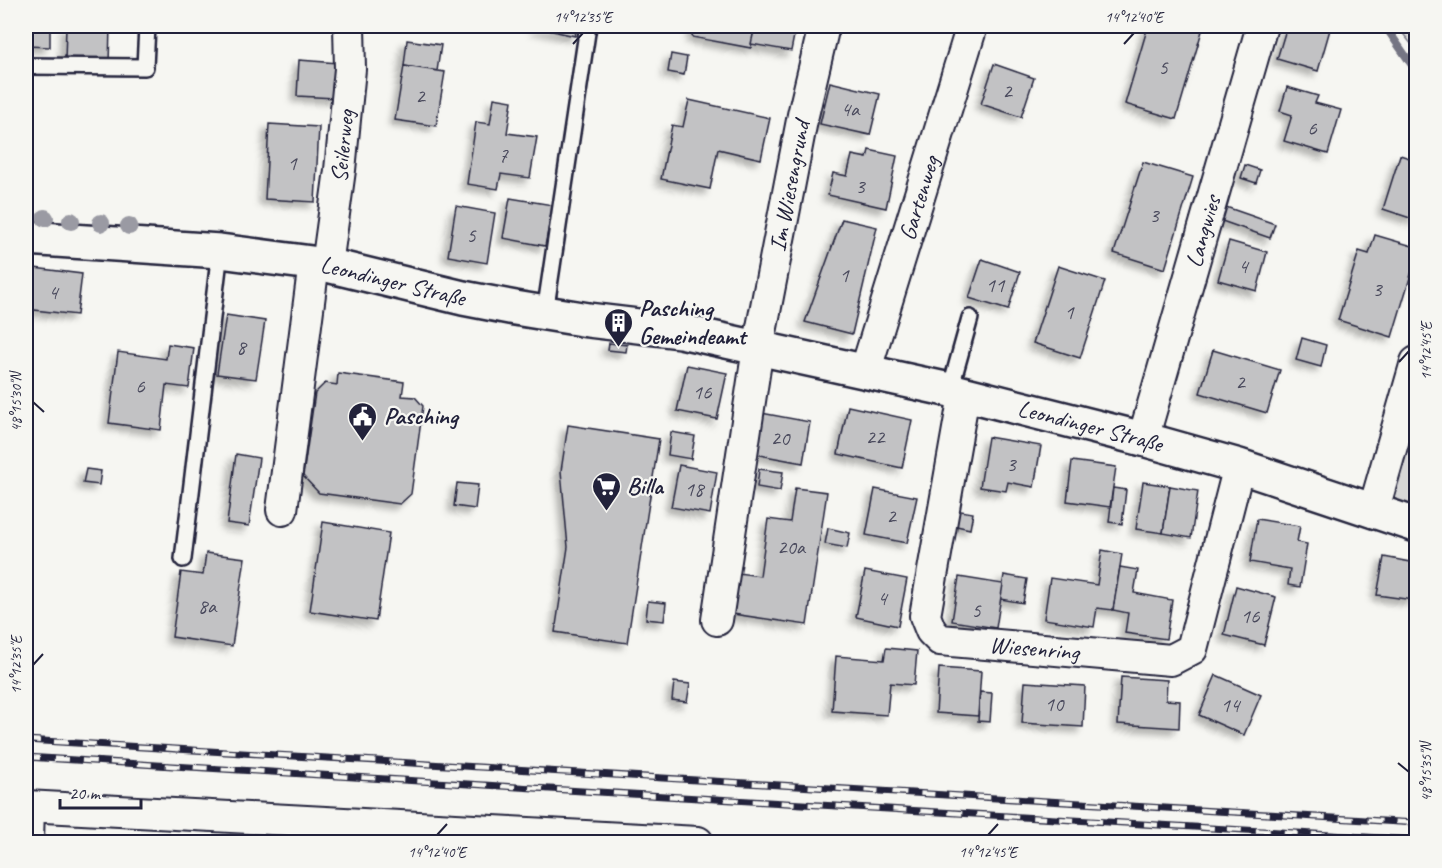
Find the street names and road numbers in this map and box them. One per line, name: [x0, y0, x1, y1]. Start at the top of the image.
street label: Seilerweg: [323, 107, 361, 184]
street label: Im Wiesengrund: [762, 115, 817, 254]
street label: Gartenweg: [892, 150, 947, 244]
street label: Langwies: [1178, 190, 1228, 271]
street label: Leondinger Straße: [319, 249, 470, 314]
street label: Leondinger Straße: [1015, 393, 1168, 459]
street label: Wiesenring: [988, 629, 1083, 667]

